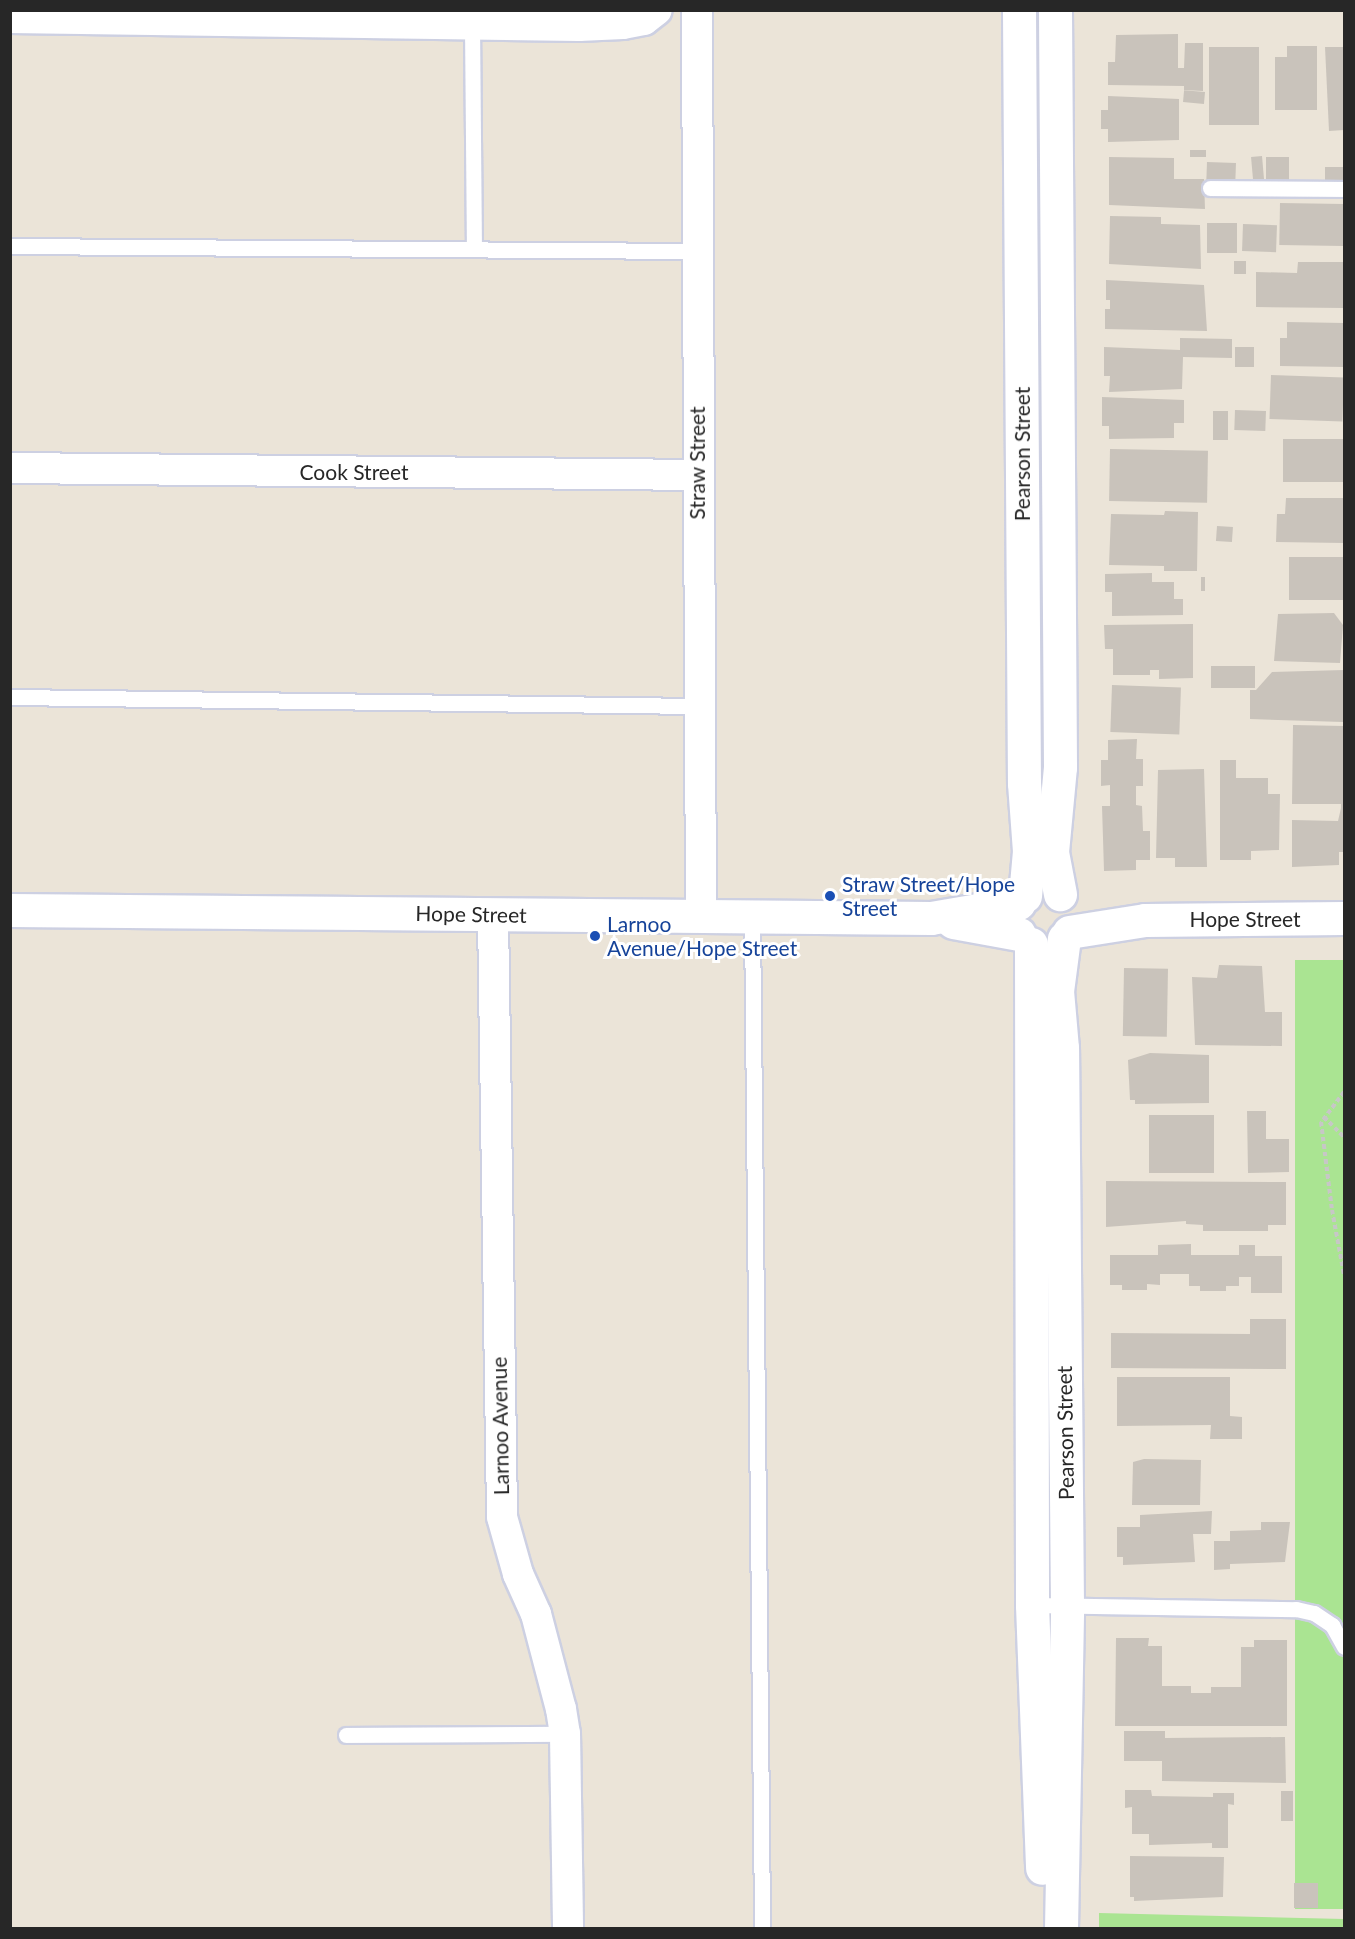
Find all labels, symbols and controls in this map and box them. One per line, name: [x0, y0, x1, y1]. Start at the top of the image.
street label: Pearson Street: [1009, 387, 1035, 521]
street label: Straw Street: [684, 406, 710, 520]
street label: Cook Street: [300, 459, 408, 485]
place label: Straw Street/Hope Street: [842, 871, 1015, 921]
marker: Straw Street/Hope Street: [823, 889, 837, 903]
street label: Hope Street: [415, 900, 527, 928]
street label: Hope Street: [1189, 906, 1301, 932]
place label: Larnoo Avenue/Hope Street: [607, 911, 797, 961]
marker: Larnoo Avenue/Hope Street: [588, 929, 602, 943]
street label: Larnoo Avenue: [486, 1356, 514, 1496]
street label: Pearson Street: [1051, 1366, 1079, 1500]

